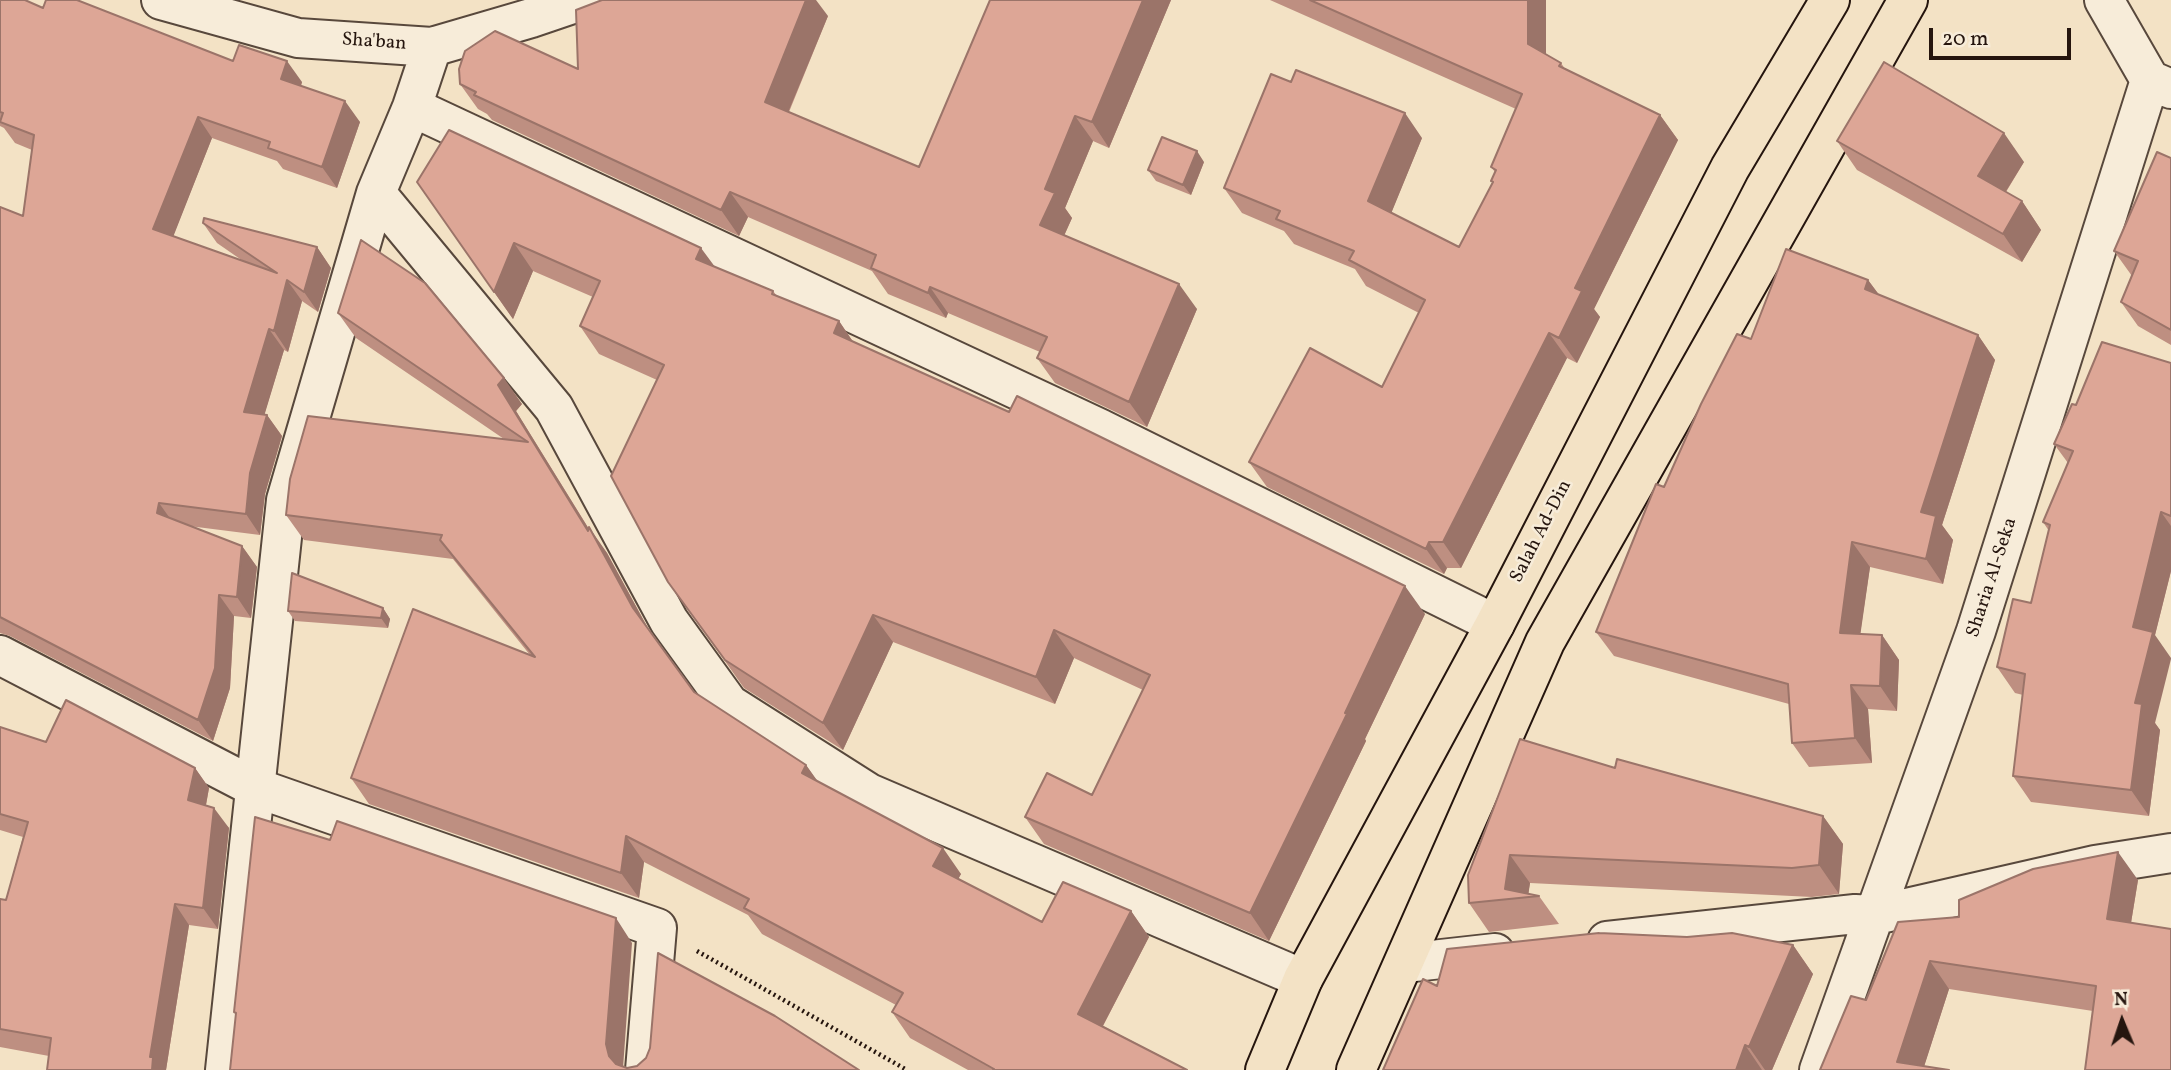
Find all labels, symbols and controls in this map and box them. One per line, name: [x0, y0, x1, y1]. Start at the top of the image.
scale bar: [1933, 14, 2075, 58]
text: 20 m: [1942, 25, 1988, 54]
street label: Sha'ban: [341, 29, 407, 57]
street label: Salah Ad-Din: [1506, 477, 1578, 587]
street label: Sharia Al-Seka: [1963, 515, 2023, 641]
north arrow: [2087, 986, 2157, 1056]
text: N: [2114, 987, 2129, 1013]

